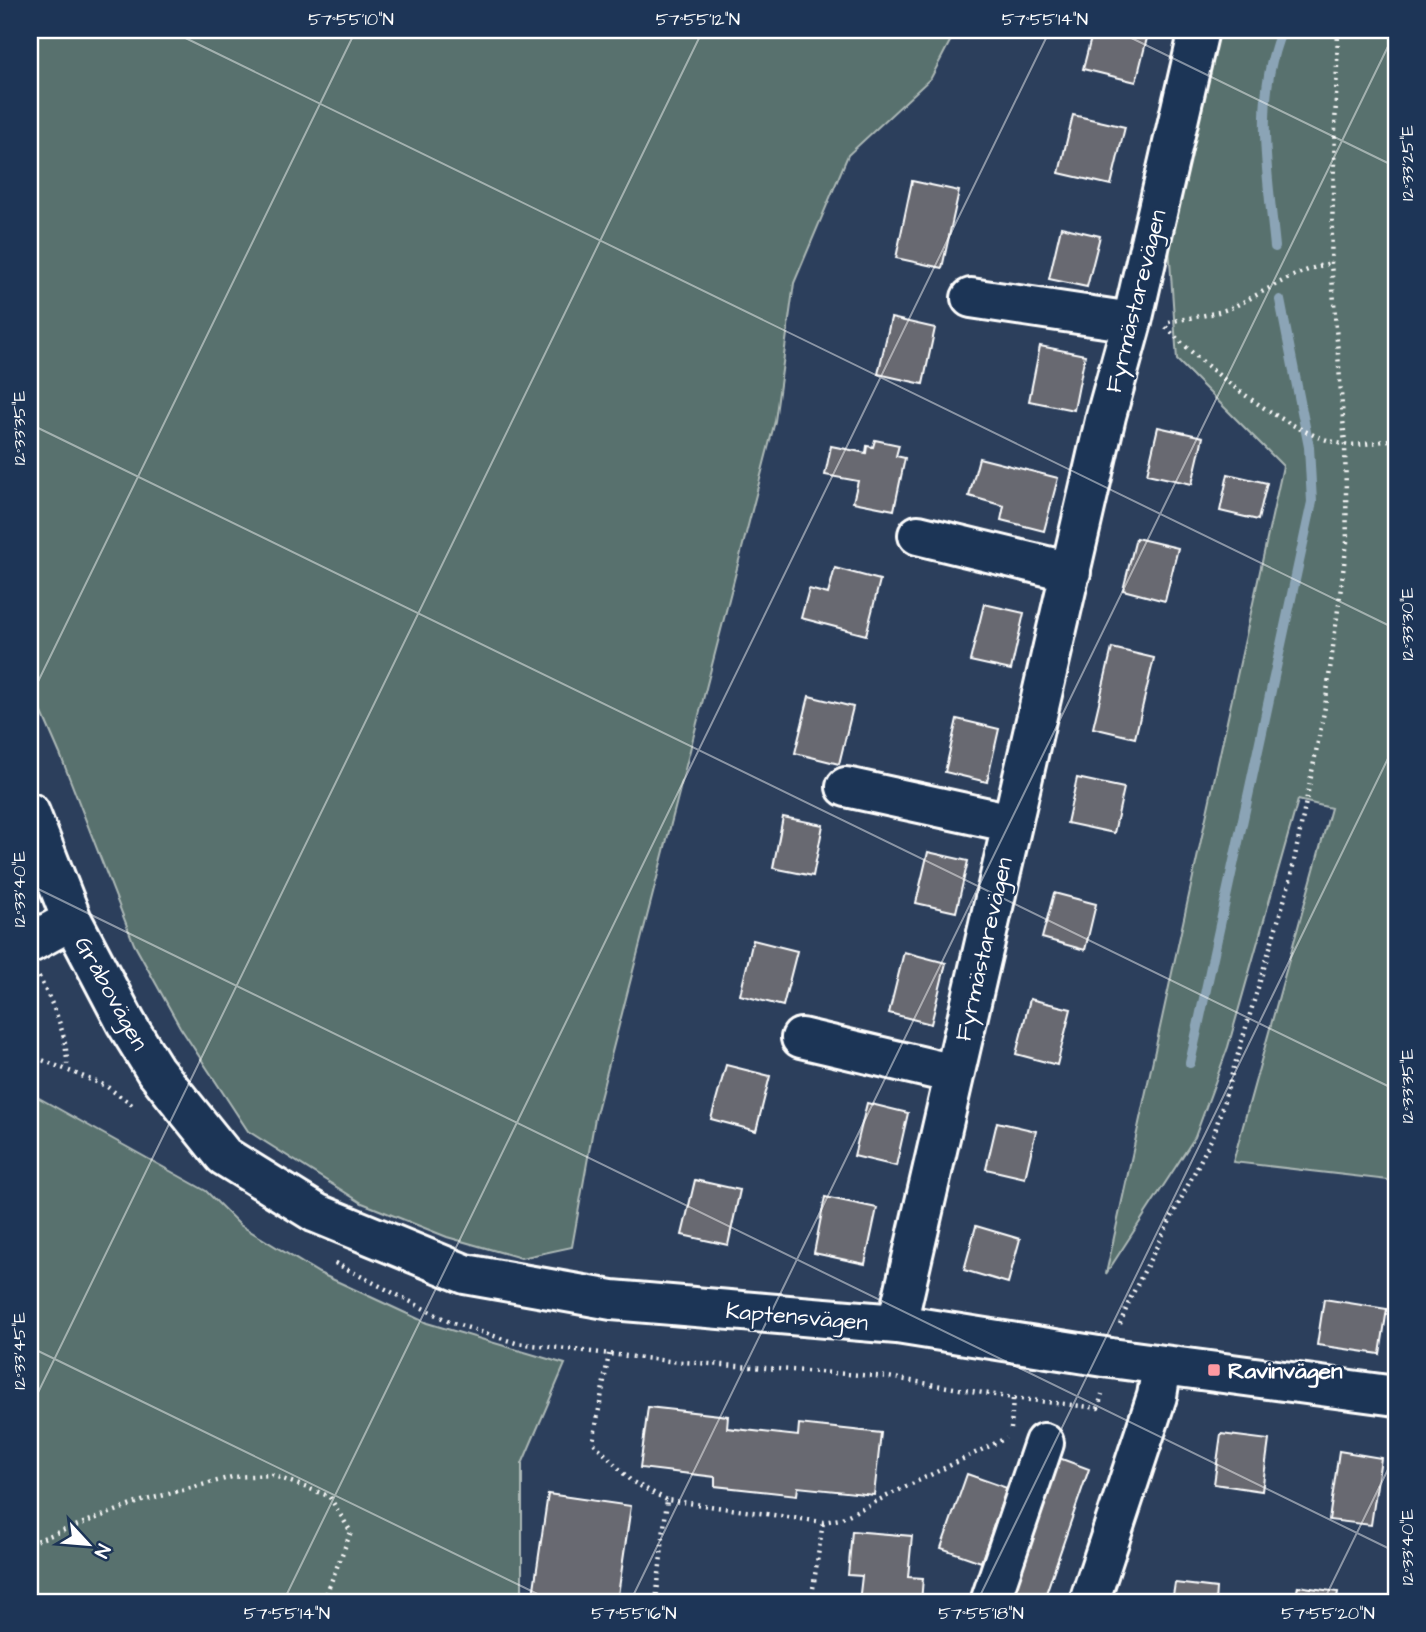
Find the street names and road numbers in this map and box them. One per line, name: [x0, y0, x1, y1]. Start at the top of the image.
street label: Fyrmästarevägen: [1098, 206, 1175, 397]
street label: Fyrmästarevägen: [947, 854, 1022, 1045]
street label: Gråbovägen: [66, 931, 156, 1057]
street label: Kaptensvägen: [724, 1295, 869, 1340]

